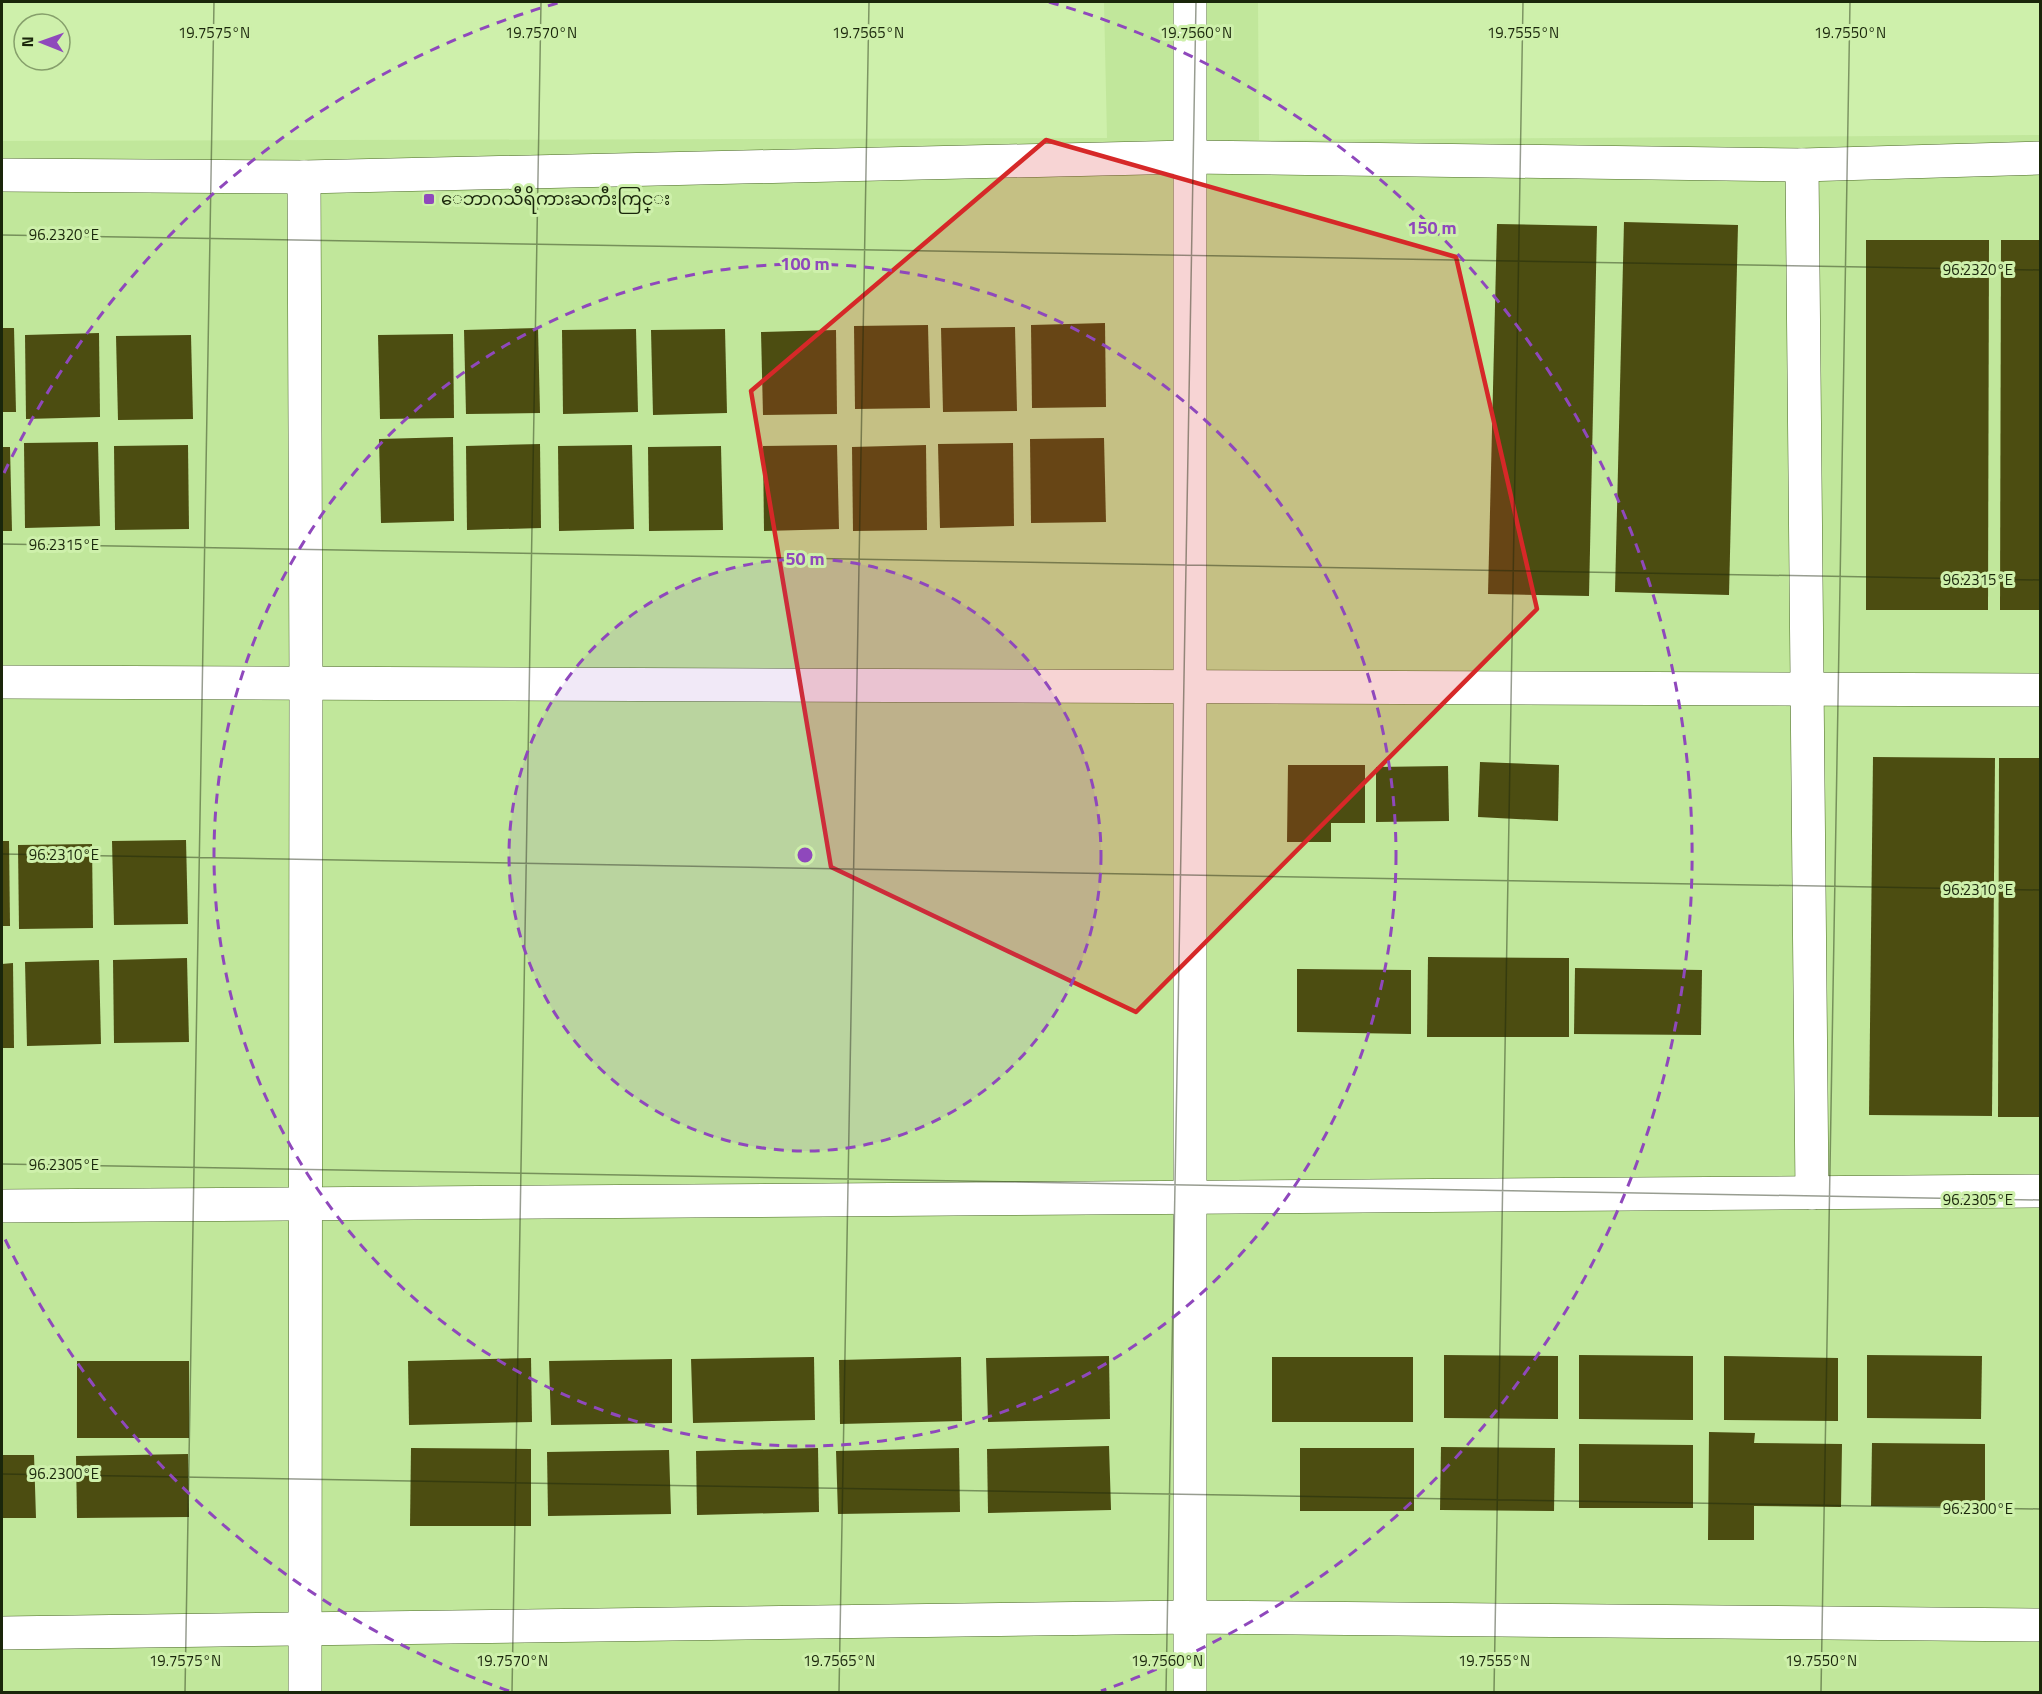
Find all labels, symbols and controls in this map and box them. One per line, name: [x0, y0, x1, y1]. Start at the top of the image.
north arrow: [12, 12, 72, 72]
text: 19.7575°N: [178, 21, 250, 44]
text: 19.7570°N: [505, 21, 577, 44]
text: 19.7565°N: [832, 21, 904, 44]
text: 19.7560°N: [1160, 21, 1232, 44]
text: 19.7555°N: [1487, 21, 1559, 44]
text: 19.7550°N: [1814, 21, 1886, 44]
text: N: [15, 36, 39, 47]
place label: ေဘာဂသီရိကားႀကီးကြင္း: [441, 185, 670, 214]
marker: ေဘာဂသီရိကားႀကီးကြင္း: [422, 192, 436, 206]
text: 150 m: [1407, 214, 1457, 241]
text: 96.2320°E: [29, 223, 99, 246]
text: 100 m: [780, 250, 830, 277]
text: 96.2320°E: [1943, 258, 2013, 281]
text: 96.2315°E: [29, 533, 99, 556]
text: 50 m: [785, 545, 825, 572]
text: 96.2315°E: [1943, 568, 2013, 591]
text: 96.2310°E: [29, 843, 99, 866]
centre of rings: [795, 845, 815, 865]
text: 96.2310°E: [1943, 878, 2013, 901]
text: 96.2305°E: [29, 1153, 99, 1176]
text: 96.2305°E: [1943, 1188, 2013, 1211]
text: 96.2300°E: [29, 1462, 99, 1485]
text: 96.2300°E: [1943, 1497, 2013, 1520]
text: 19.7575°N: [149, 1649, 221, 1672]
text: 19.7570°N: [476, 1649, 548, 1672]
text: 19.7565°N: [803, 1649, 875, 1672]
text: 19.7560°N: [1131, 1649, 1203, 1672]
text: 19.7555°N: [1458, 1649, 1530, 1672]
text: 19.7550°N: [1785, 1649, 1857, 1672]

